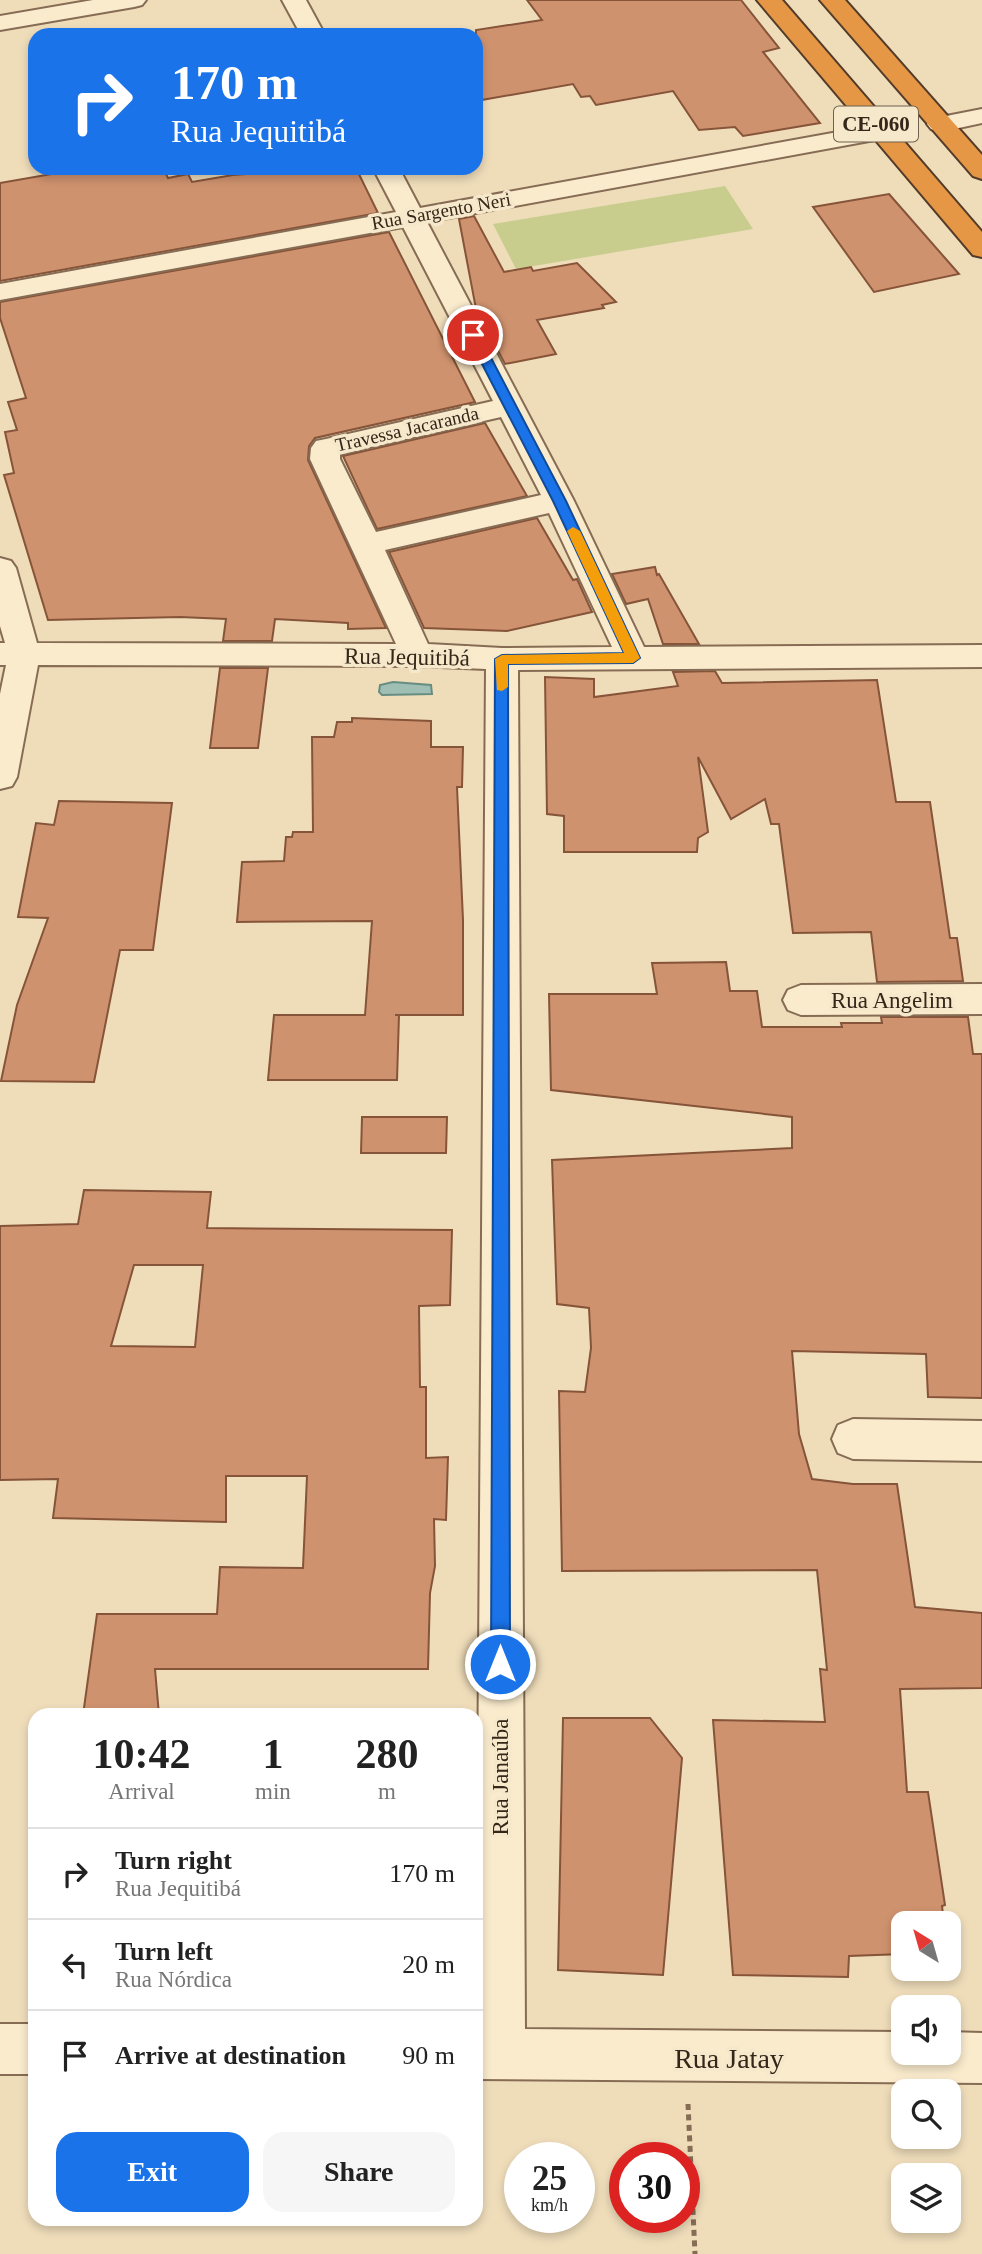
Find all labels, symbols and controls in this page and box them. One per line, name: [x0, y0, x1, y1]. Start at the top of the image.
text: 170 m: [171, 55, 298, 110]
icon: right: [56, 56, 147, 147]
road number: CE-060: [834, 106, 918, 142]
text: Rua Jequitibá: [171, 113, 346, 149]
street label: Rua Sargento Neri: [370, 188, 512, 234]
pin: [443, 305, 503, 365]
icon: arrive: [454, 316, 492, 354]
street label: Travessa Jacaranda: [333, 402, 481, 456]
street label: Rua Jequitibá: [344, 643, 470, 671]
street label: Rua Angelim: [831, 988, 953, 1013]
position arrow: [463, 1627, 537, 1701]
street label: Rua Janaúba: [488, 1719, 513, 1835]
text: 10:42: [93, 1731, 191, 1777]
text: 1: [262, 1731, 283, 1777]
text: 280: [355, 1731, 418, 1777]
text: Arrival: [108, 1779, 175, 1804]
text: min: [255, 1779, 291, 1804]
text: m: [378, 1779, 396, 1804]
text: Turn right: [115, 1846, 232, 1875]
icon: right: [56, 1855, 94, 1893]
text: 170 m: [389, 1859, 455, 1888]
text: Rua Jequitibá: [115, 1876, 241, 1901]
north arrow: [891, 1911, 961, 1981]
map controls: [891, 1911, 961, 2233]
text: Turn left: [115, 1937, 213, 1966]
icon: left: [56, 1946, 94, 1984]
text: 20 m: [402, 1950, 455, 1979]
text: Rua Nórdica: [115, 1967, 232, 1992]
button: sound: [891, 1995, 961, 2065]
icon: arrive: [56, 2037, 94, 2075]
text: Arrive at destination: [115, 2041, 346, 2070]
text: 90 m: [402, 2041, 455, 2070]
street label: Rua Jatay: [674, 2043, 784, 2074]
button: search: [891, 2079, 961, 2149]
button: Exit: [56, 2132, 249, 2212]
button: Share: [263, 2132, 455, 2212]
speed limit sign: 30: [609, 2142, 700, 2233]
text: 25: [532, 2159, 567, 2198]
button: layers: [891, 2163, 961, 2233]
text: km/h: [531, 2195, 568, 2215]

